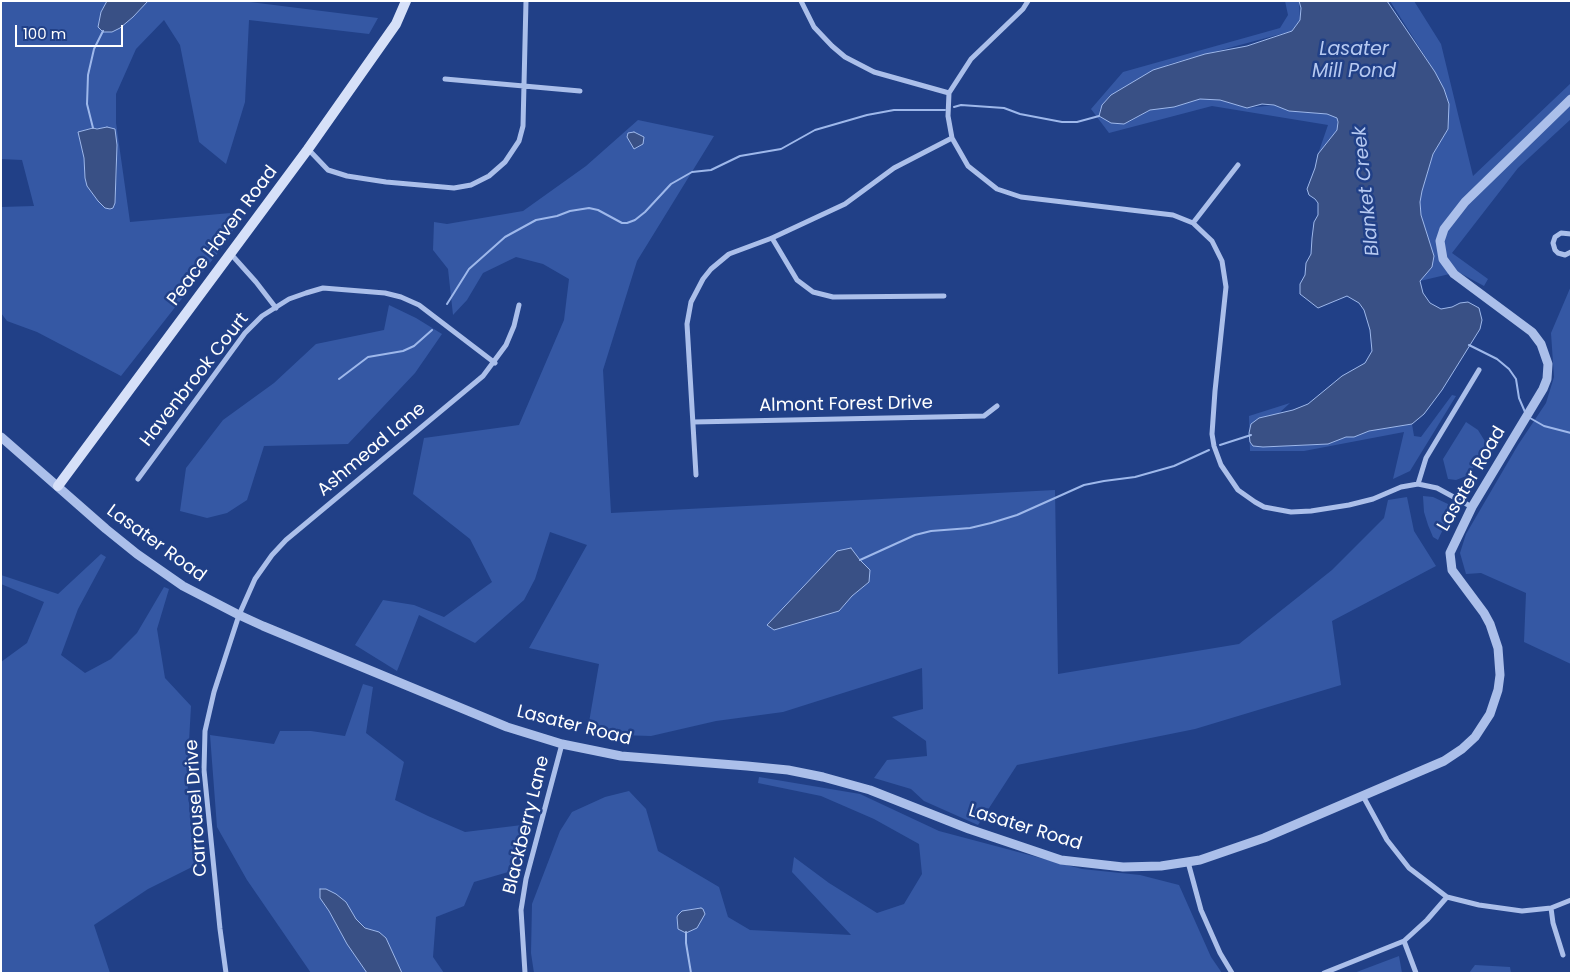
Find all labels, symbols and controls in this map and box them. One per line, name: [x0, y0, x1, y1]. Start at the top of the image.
scale bar: [18, 15, 125, 47]
text: 100 m: [23, 23, 66, 44]
water label: Lasater Mill Pond: [1312, 39, 1396, 83]
water label: Blanket Creek: [1349, 125, 1385, 257]
street label: Peace Haven Road: [163, 162, 283, 310]
street label: Havenbrook Court: [136, 309, 254, 451]
street label: Almont Forest Drive: [759, 393, 933, 417]
street label: Ashmead Lane: [314, 398, 430, 502]
street label: Lasater Road: [1433, 423, 1511, 535]
street label: Lasater Road: [102, 501, 210, 587]
street label: Lasater Road: [514, 701, 634, 751]
street label: Carrousel Drive: [181, 739, 213, 877]
street label: Blackberry Lane: [499, 753, 555, 897]
street label: Lasater Road: [966, 800, 1084, 856]

